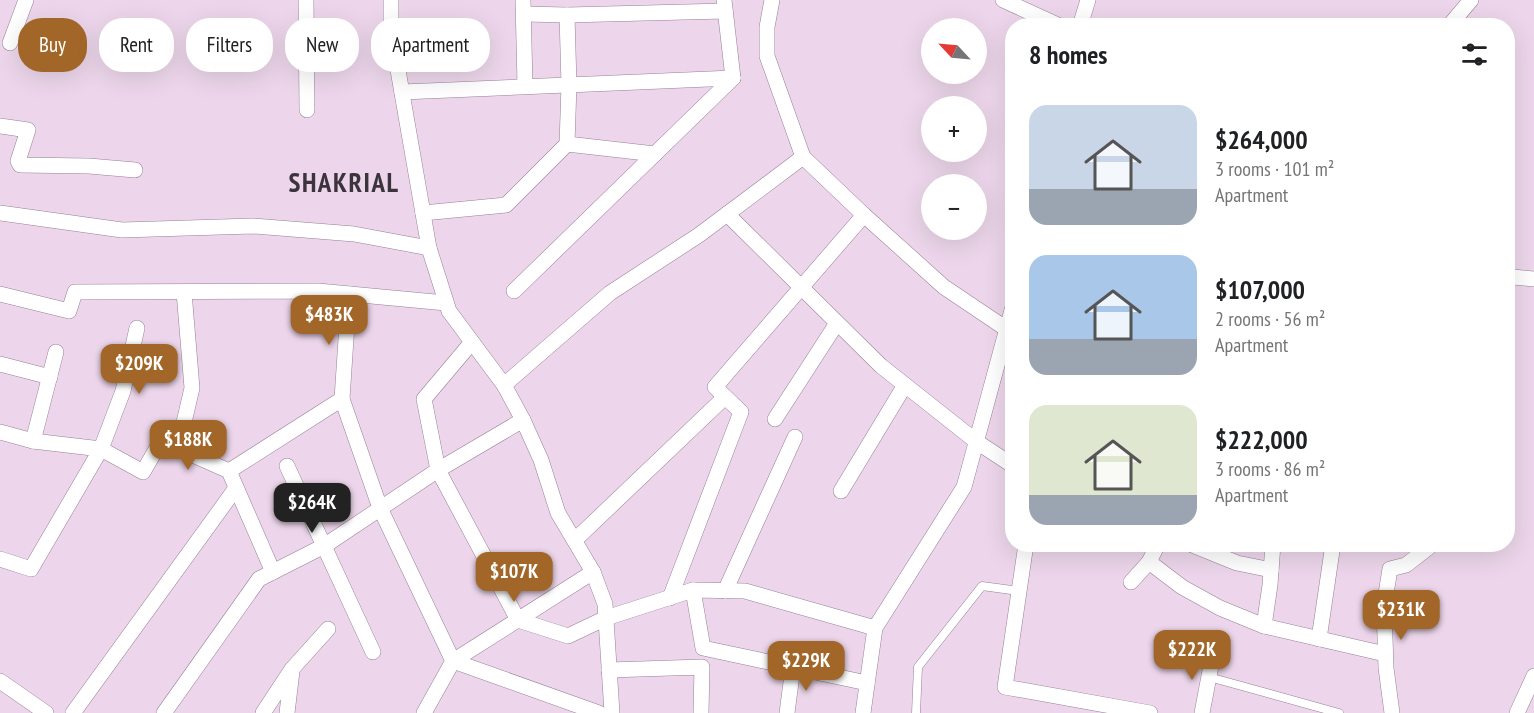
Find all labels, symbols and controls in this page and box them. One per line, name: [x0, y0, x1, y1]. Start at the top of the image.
chip: Buy: [18, 18, 87, 72]
chip: Rent: [99, 18, 174, 72]
chip: Filters: [186, 18, 273, 72]
chip: New: [285, 18, 359, 72]
chip: Apartment: [371, 18, 490, 72]
north arrow: [921, 18, 987, 84]
map controls: [921, 18, 987, 240]
text: 8 homes: [1029, 38, 1107, 71]
icon: filters: [1458, 38, 1491, 71]
button: +: [921, 96, 987, 162]
text: $264,000: [1215, 123, 1308, 156]
icon: home: [1077, 129, 1149, 201]
text: 3 rooms · 101 m²: [1215, 156, 1334, 182]
district label: SHAKRIAL: [289, 165, 399, 199]
button: −: [921, 174, 987, 240]
text: Apartment: [1215, 182, 1288, 208]
text: $107,000: [1215, 273, 1305, 306]
icon: home: [1077, 279, 1149, 351]
pin: $483K: [287, 295, 371, 346]
text: $483K: [305, 301, 353, 327]
text: 2 rooms · 56 m²: [1215, 306, 1325, 332]
text: Apartment: [1215, 332, 1288, 358]
pin: $209K: [97, 344, 181, 395]
text: $209K: [115, 350, 163, 376]
pin: $188K: [146, 420, 230, 471]
text: $222,000: [1215, 423, 1308, 456]
text: $188K: [164, 426, 212, 452]
icon: home: [1077, 429, 1149, 501]
text: 3 rooms · 86 m²: [1215, 456, 1325, 482]
text: Apartment: [1215, 482, 1288, 508]
pin: $264K: [270, 483, 354, 534]
text: $264K: [288, 489, 336, 515]
pin: $107K: [472, 552, 556, 603]
text: $107K: [490, 558, 538, 584]
pin: $231K: [1359, 590, 1443, 641]
text: $231K: [1377, 596, 1425, 622]
pin: $222K: [1150, 630, 1234, 681]
text: $222K: [1168, 636, 1216, 662]
pin: $229K: [764, 641, 848, 692]
text: $229K: [782, 647, 830, 673]

